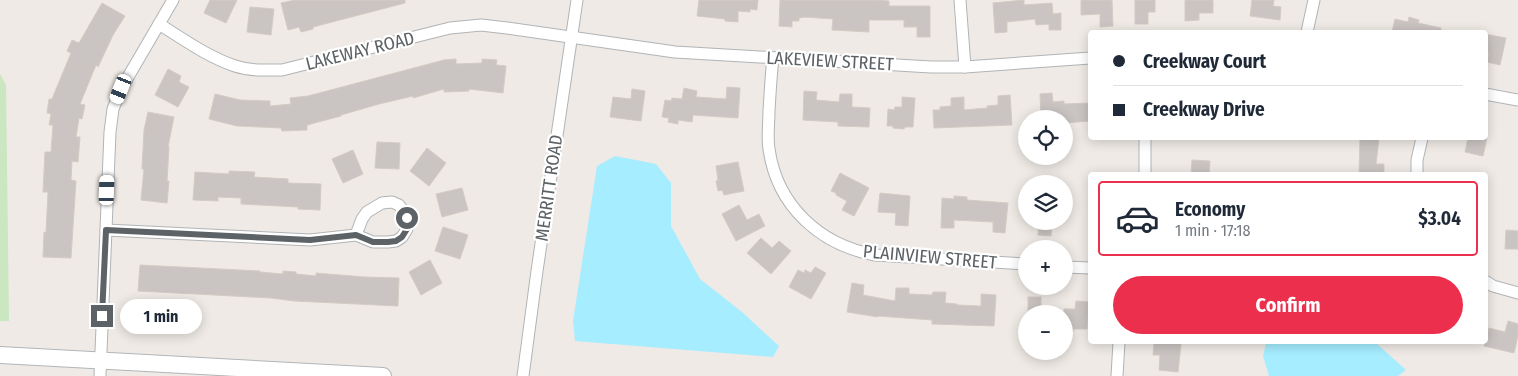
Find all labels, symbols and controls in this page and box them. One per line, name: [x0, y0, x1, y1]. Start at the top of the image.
street label: LAKEWAY ROAD: [303, 27, 417, 75]
street label: LAKEVIEW STREET: [766, 47, 895, 75]
text: Creekway Court: [1143, 50, 1266, 73]
car: [108, 72, 133, 106]
text: Creekway Drive: [1143, 98, 1265, 121]
map controls: [1018, 110, 1073, 360]
button: locate: [1018, 110, 1073, 165]
street label: MERRITT ROAD: [531, 133, 567, 243]
car: [98, 175, 115, 205]
button: layers: [1018, 175, 1073, 230]
icon: car: [1115, 196, 1160, 241]
text: Economy: [1175, 198, 1245, 221]
route start: [396, 207, 418, 229]
text: $3.04: [1418, 207, 1461, 230]
text: 1 min · 17:18: [1175, 221, 1250, 240]
street label: PLAINVIEW STREET: [862, 240, 999, 274]
button: +: [1018, 240, 1073, 295]
button: Confirm: [1113, 276, 1463, 334]
callout: 1 min: [120, 298, 202, 334]
route end: [91, 305, 113, 327]
button: −: [1018, 305, 1073, 360]
text: 1 min: [144, 307, 178, 326]

